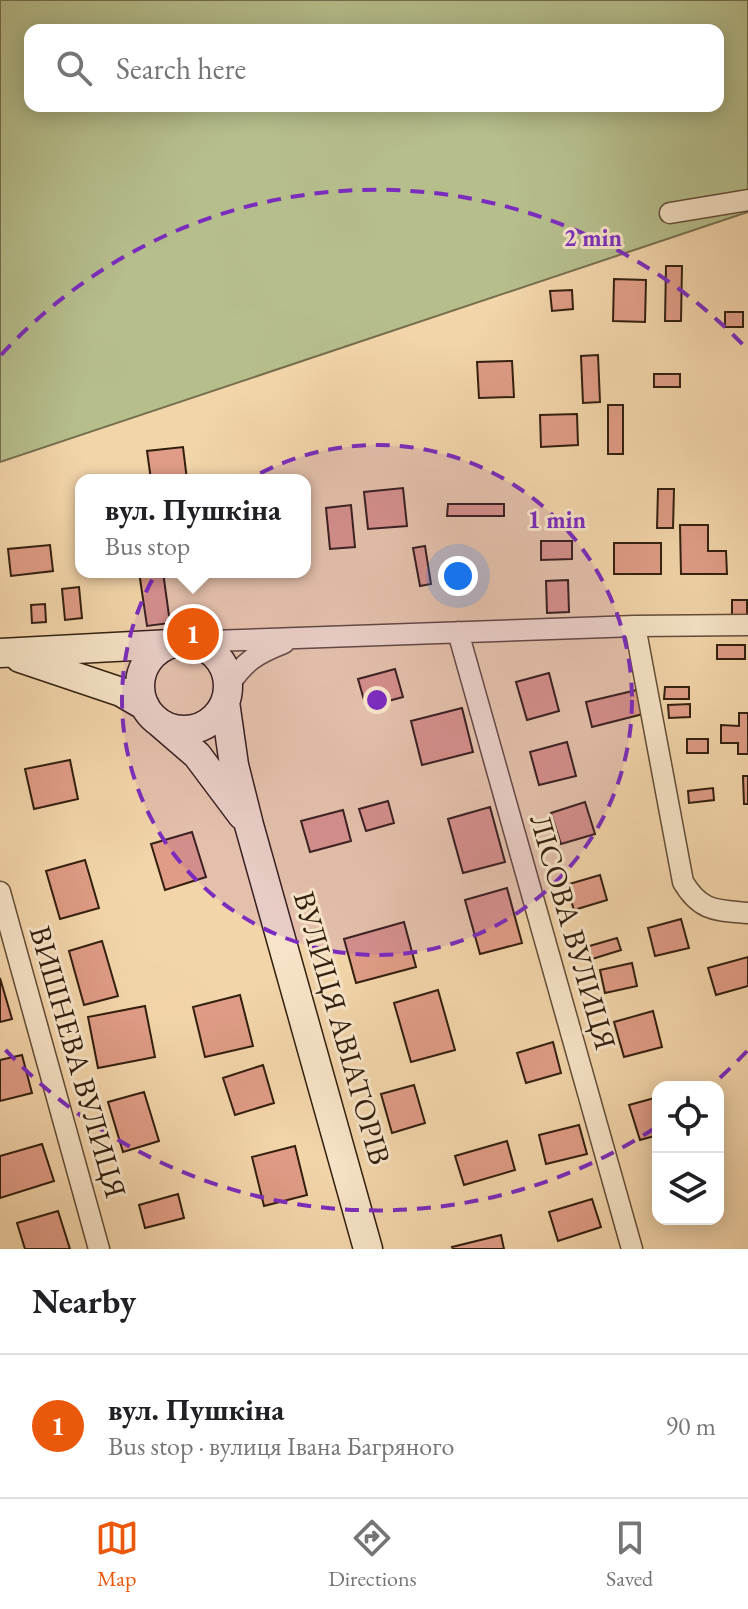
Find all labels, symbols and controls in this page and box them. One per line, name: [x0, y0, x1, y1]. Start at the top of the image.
search box: [24, 24, 724, 112]
icon: search: [52, 46, 96, 90]
text: Search here: [116, 49, 246, 88]
text: 2 min: [564, 222, 623, 253]
popup: [75, 474, 311, 578]
text: вул. Пушкіна: [105, 490, 281, 529]
text: 1 min: [528, 504, 587, 535]
text: Bus stop: [105, 529, 190, 563]
your location: [438, 556, 478, 596]
pin: 1: [167, 604, 219, 664]
centre of rings: [363, 686, 391, 714]
street label: ЛІСОВА ВУЛИЦЯ: [521, 810, 626, 1054]
street label: ВУЛИЦЯ АВІАТОРІВ: [285, 887, 400, 1169]
street label: ВИШНЕВА ВУЛИЦЯ: [21, 921, 136, 1202]
map controls: [652, 1081, 724, 1225]
button: locate: [652, 1081, 724, 1153]
button: layers: [652, 1153, 724, 1225]
text: Nearby: [32, 1279, 136, 1323]
text: вул. Пушкіна: [108, 1390, 284, 1429]
text: 1: [51, 1409, 65, 1443]
text: 90 m: [666, 1409, 716, 1443]
text: Bus stop · вулиця Івана Багряного: [108, 1429, 454, 1463]
tab: Map: [95, 1516, 139, 1593]
tab: Directions: [328, 1516, 417, 1593]
tab: Saved: [606, 1516, 653, 1593]

